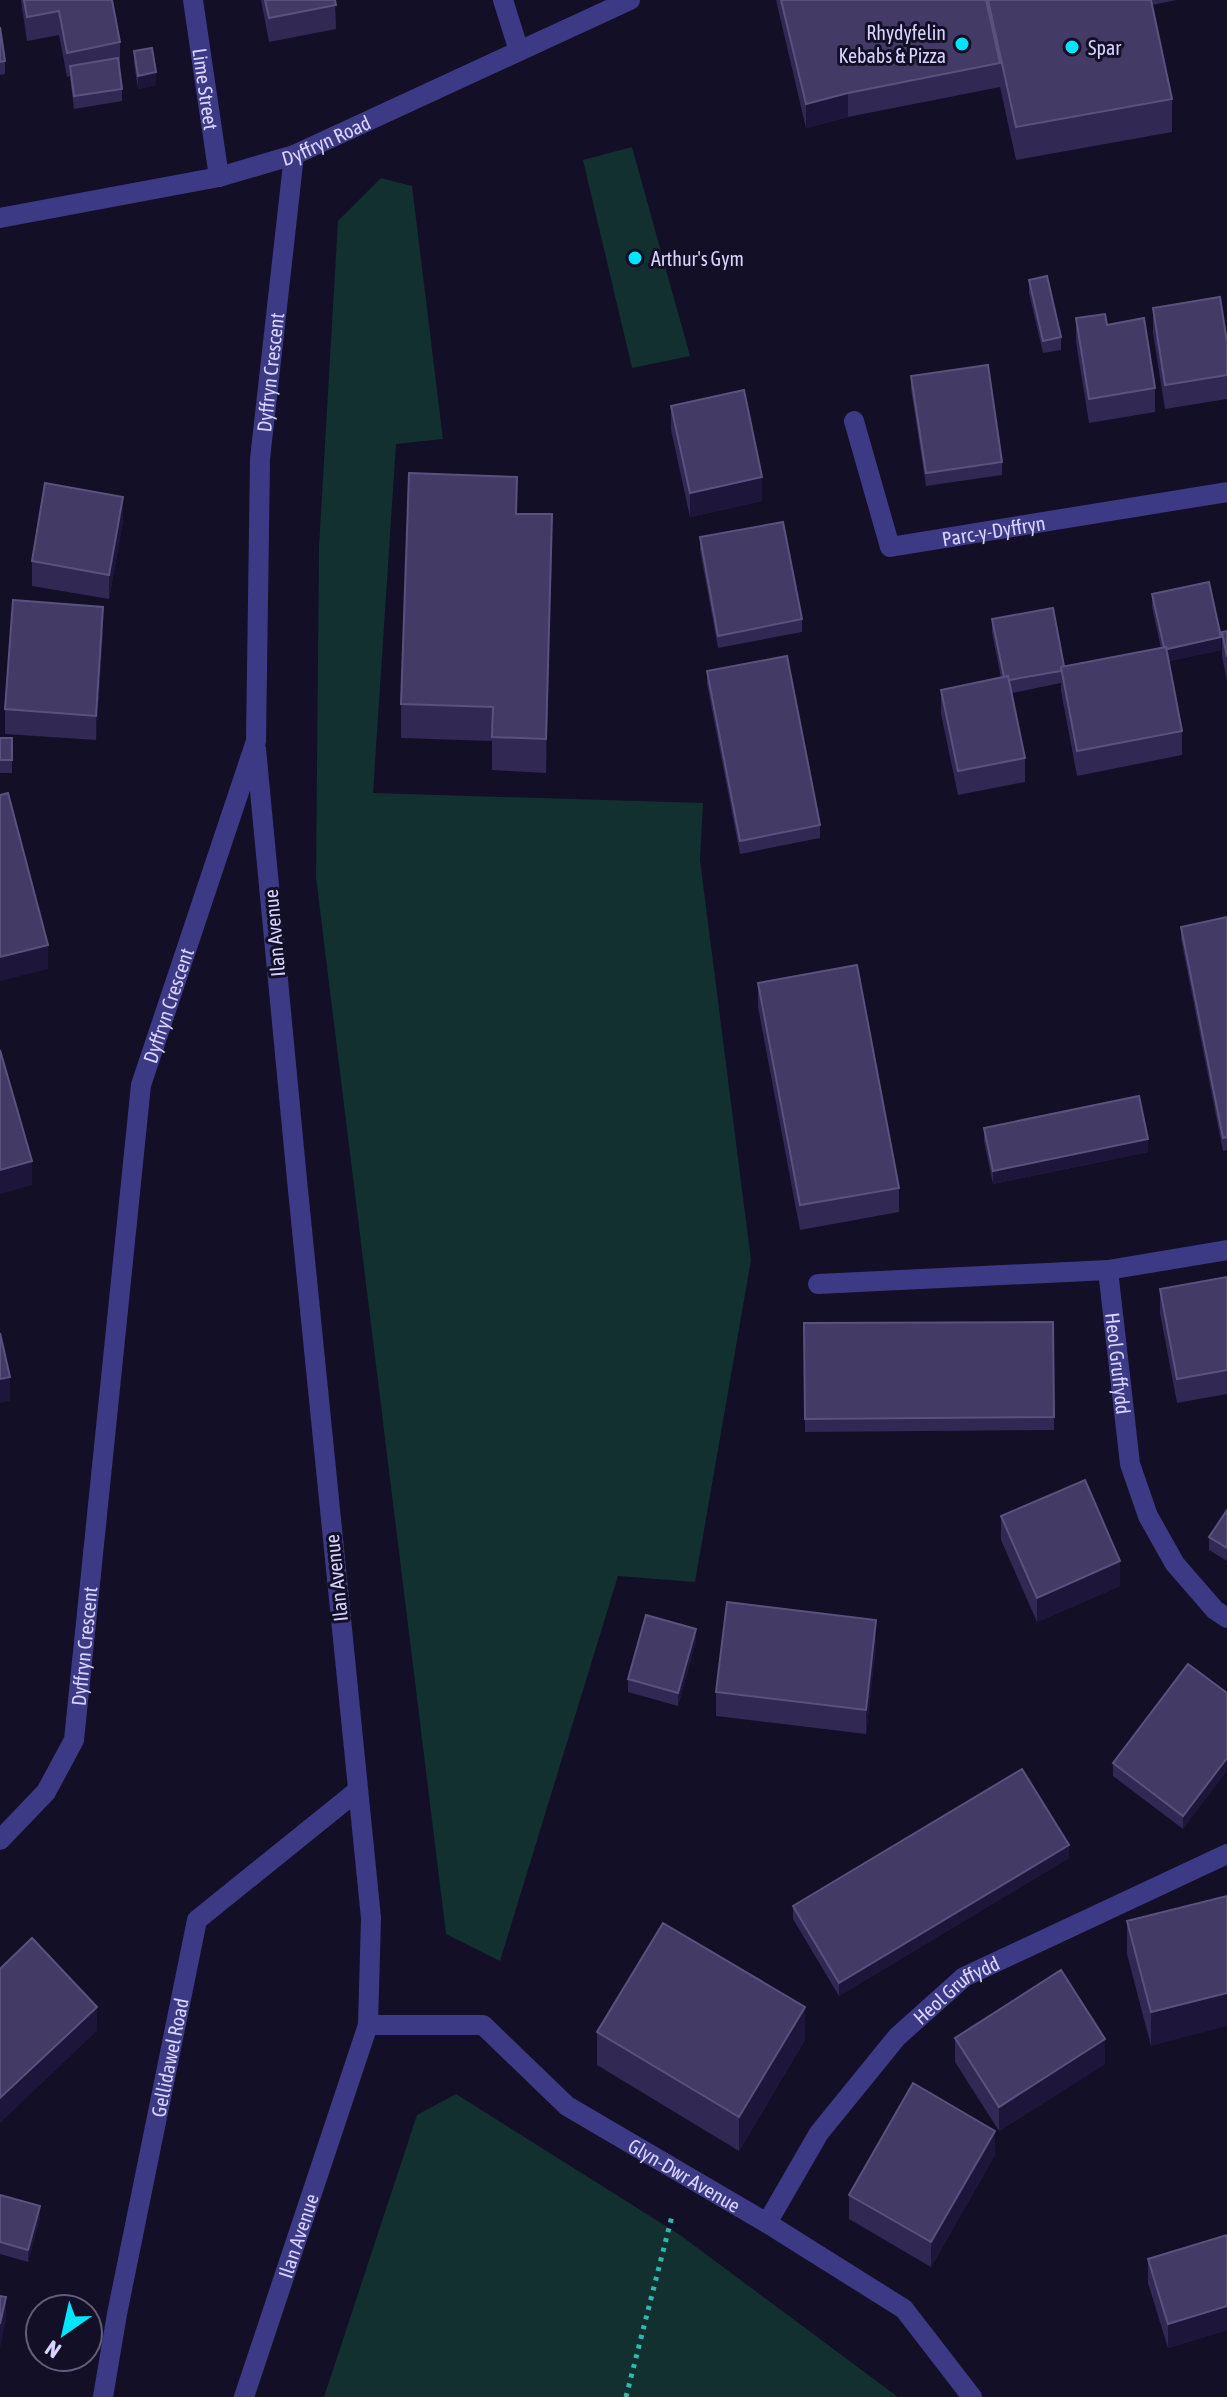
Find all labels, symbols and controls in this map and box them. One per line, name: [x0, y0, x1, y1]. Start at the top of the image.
place label: Rhydyfelin Kebabs & Pizza: [839, 21, 946, 67]
marker: Rhydyfelin Kebabs & Pizza: [953, 35, 971, 53]
place label: Spar: [1088, 36, 1122, 59]
marker: Spar: [1063, 38, 1081, 56]
street label: Lime Street: [189, 47, 223, 132]
street label: Dyffryn Road: [279, 110, 374, 170]
place label: Arthur's Gym: [651, 247, 744, 270]
marker: Arthur's Gym: [626, 249, 644, 267]
street label: Dyffryn Crescent: [252, 311, 288, 433]
street label: Parc-y-Dyffryn: [940, 510, 1047, 550]
street label: Ilan Avenue: [259, 888, 289, 978]
street label: Dyffryn Crescent: [138, 945, 198, 1066]
street label: Heol Gruffydd: [1101, 1311, 1136, 1415]
street label: Ilan Avenue: [320, 1533, 352, 1623]
street label: Dyffryn Crescent: [66, 1585, 101, 1707]
street label: Heol Gruffydd: [908, 1951, 1003, 2029]
street label: Gellidawel Road: [146, 1996, 192, 2119]
street label: Glyn-Dwr Avenue: [625, 2133, 745, 2217]
street label: Ilan Avenue: [273, 2191, 323, 2281]
north arrow: [24, 2293, 104, 2373]
text: N: [40, 2335, 65, 2364]

